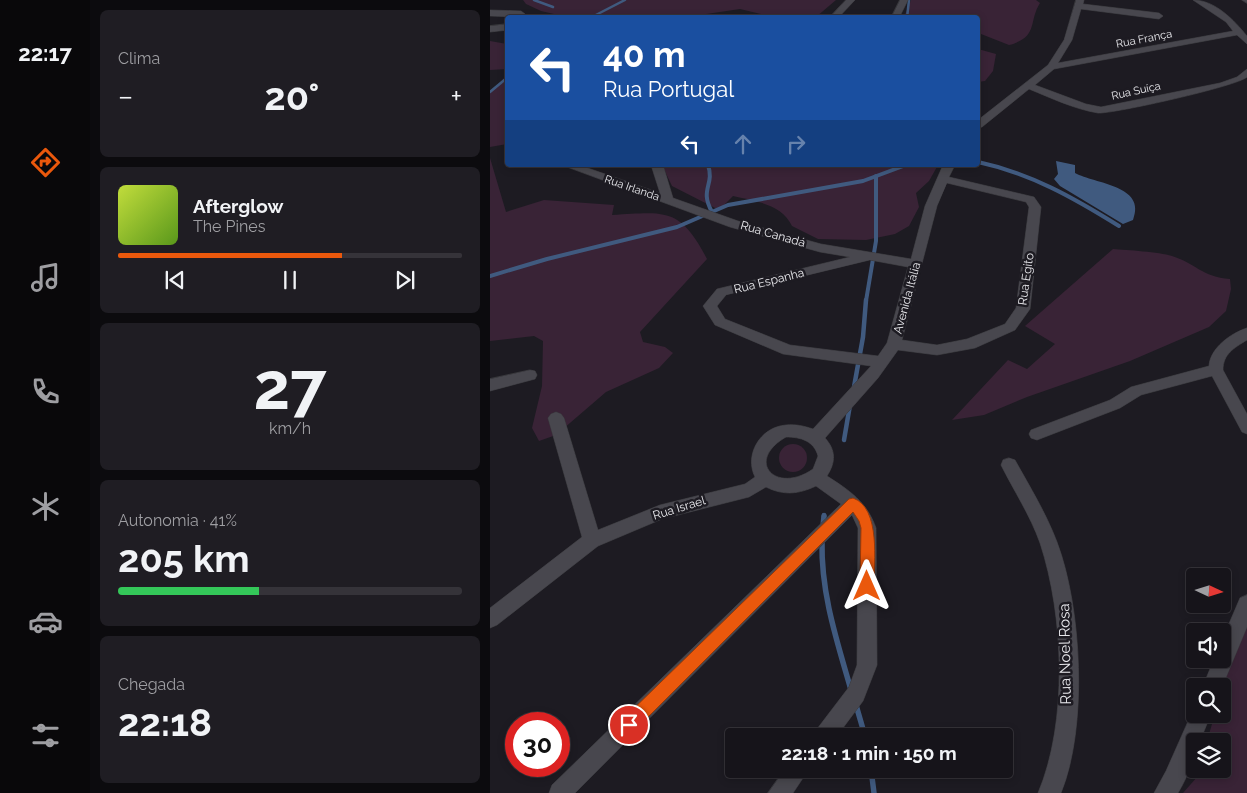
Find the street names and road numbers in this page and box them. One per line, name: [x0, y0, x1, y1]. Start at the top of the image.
street label: Rua França: [1115, 27, 1173, 51]
street label: Rua Suíça: [1110, 79, 1162, 103]
street label: Rua Irlanda: [603, 173, 661, 203]
street label: Rua Canadá: [739, 218, 807, 250]
street label: Rua Egito: [1015, 252, 1037, 306]
street label: Avenida Itália: [891, 261, 923, 335]
street label: Rua Espanha: [732, 265, 806, 297]
street label: Rua Israel: [651, 493, 708, 523]
street label: Rua Noel Rosa: [1055, 603, 1075, 705]

